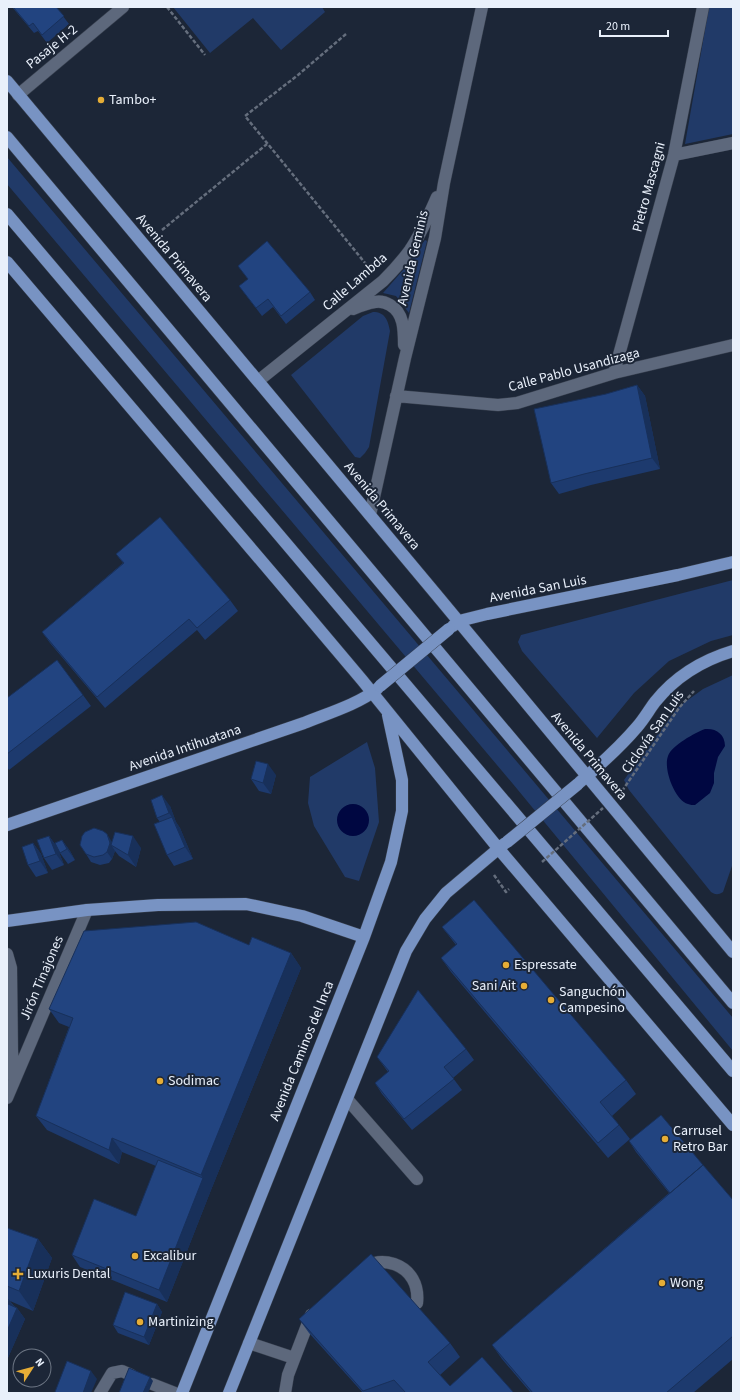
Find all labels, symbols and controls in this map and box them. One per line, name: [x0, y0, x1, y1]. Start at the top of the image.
scale bar: [600, 12, 668, 38]
text: 20 m: [606, 18, 630, 35]
street label: Pasaje H-2: [22, 20, 82, 74]
place label: Tambo+: [109, 90, 156, 110]
marker: Tambo+: [96, 95, 106, 105]
street label: Pietro Mascagni: [627, 140, 671, 234]
street label: Avenida Geminis: [392, 208, 434, 308]
street label: Avenida Primavera: [131, 210, 217, 306]
street label: Calle Lambda: [318, 248, 392, 316]
street label: Calle Pablo Usandizaga: [506, 343, 642, 397]
street label: Avenida Primavera: [339, 458, 425, 554]
street label: Avenida San Luis: [488, 570, 588, 608]
street label: Ciclovía San Luis: [617, 686, 689, 778]
street label: Avenida Primavera: [546, 708, 632, 804]
street label: Avenida Intihuatana: [126, 719, 244, 777]
street label: Jirón Tinajones: [15, 933, 69, 1023]
place label: Espressate: [514, 955, 577, 975]
marker: Espressate: [501, 960, 511, 970]
place label: Sani Ait: [472, 976, 516, 996]
street label: Avenida Caminos del Inca: [265, 978, 339, 1124]
marker: Sani Ait: [519, 981, 529, 991]
place label: Sanguchón Campesino: [559, 982, 625, 1018]
marker: Sanguchón Campesino: [546, 995, 556, 1005]
place label: Sodimac: [168, 1071, 220, 1091]
marker: Sodimac: [155, 1076, 165, 1086]
place label: Carrusel Retro Bar: [673, 1121, 728, 1157]
marker: Carrusel Retro Bar: [660, 1134, 670, 1144]
place label: Excalibur: [143, 1246, 197, 1266]
marker: Excalibur: [130, 1251, 140, 1261]
place label: Luxuris Dental: [27, 1264, 111, 1284]
marker: Luxuris Dental: [12, 1268, 24, 1280]
place label: Wong: [670, 1273, 703, 1293]
marker: Wong: [657, 1278, 667, 1288]
place label: Martinizing: [148, 1312, 213, 1332]
marker: Martinizing: [135, 1317, 145, 1327]
north arrow: [12, 1348, 52, 1388]
text: N: [31, 1355, 48, 1370]

